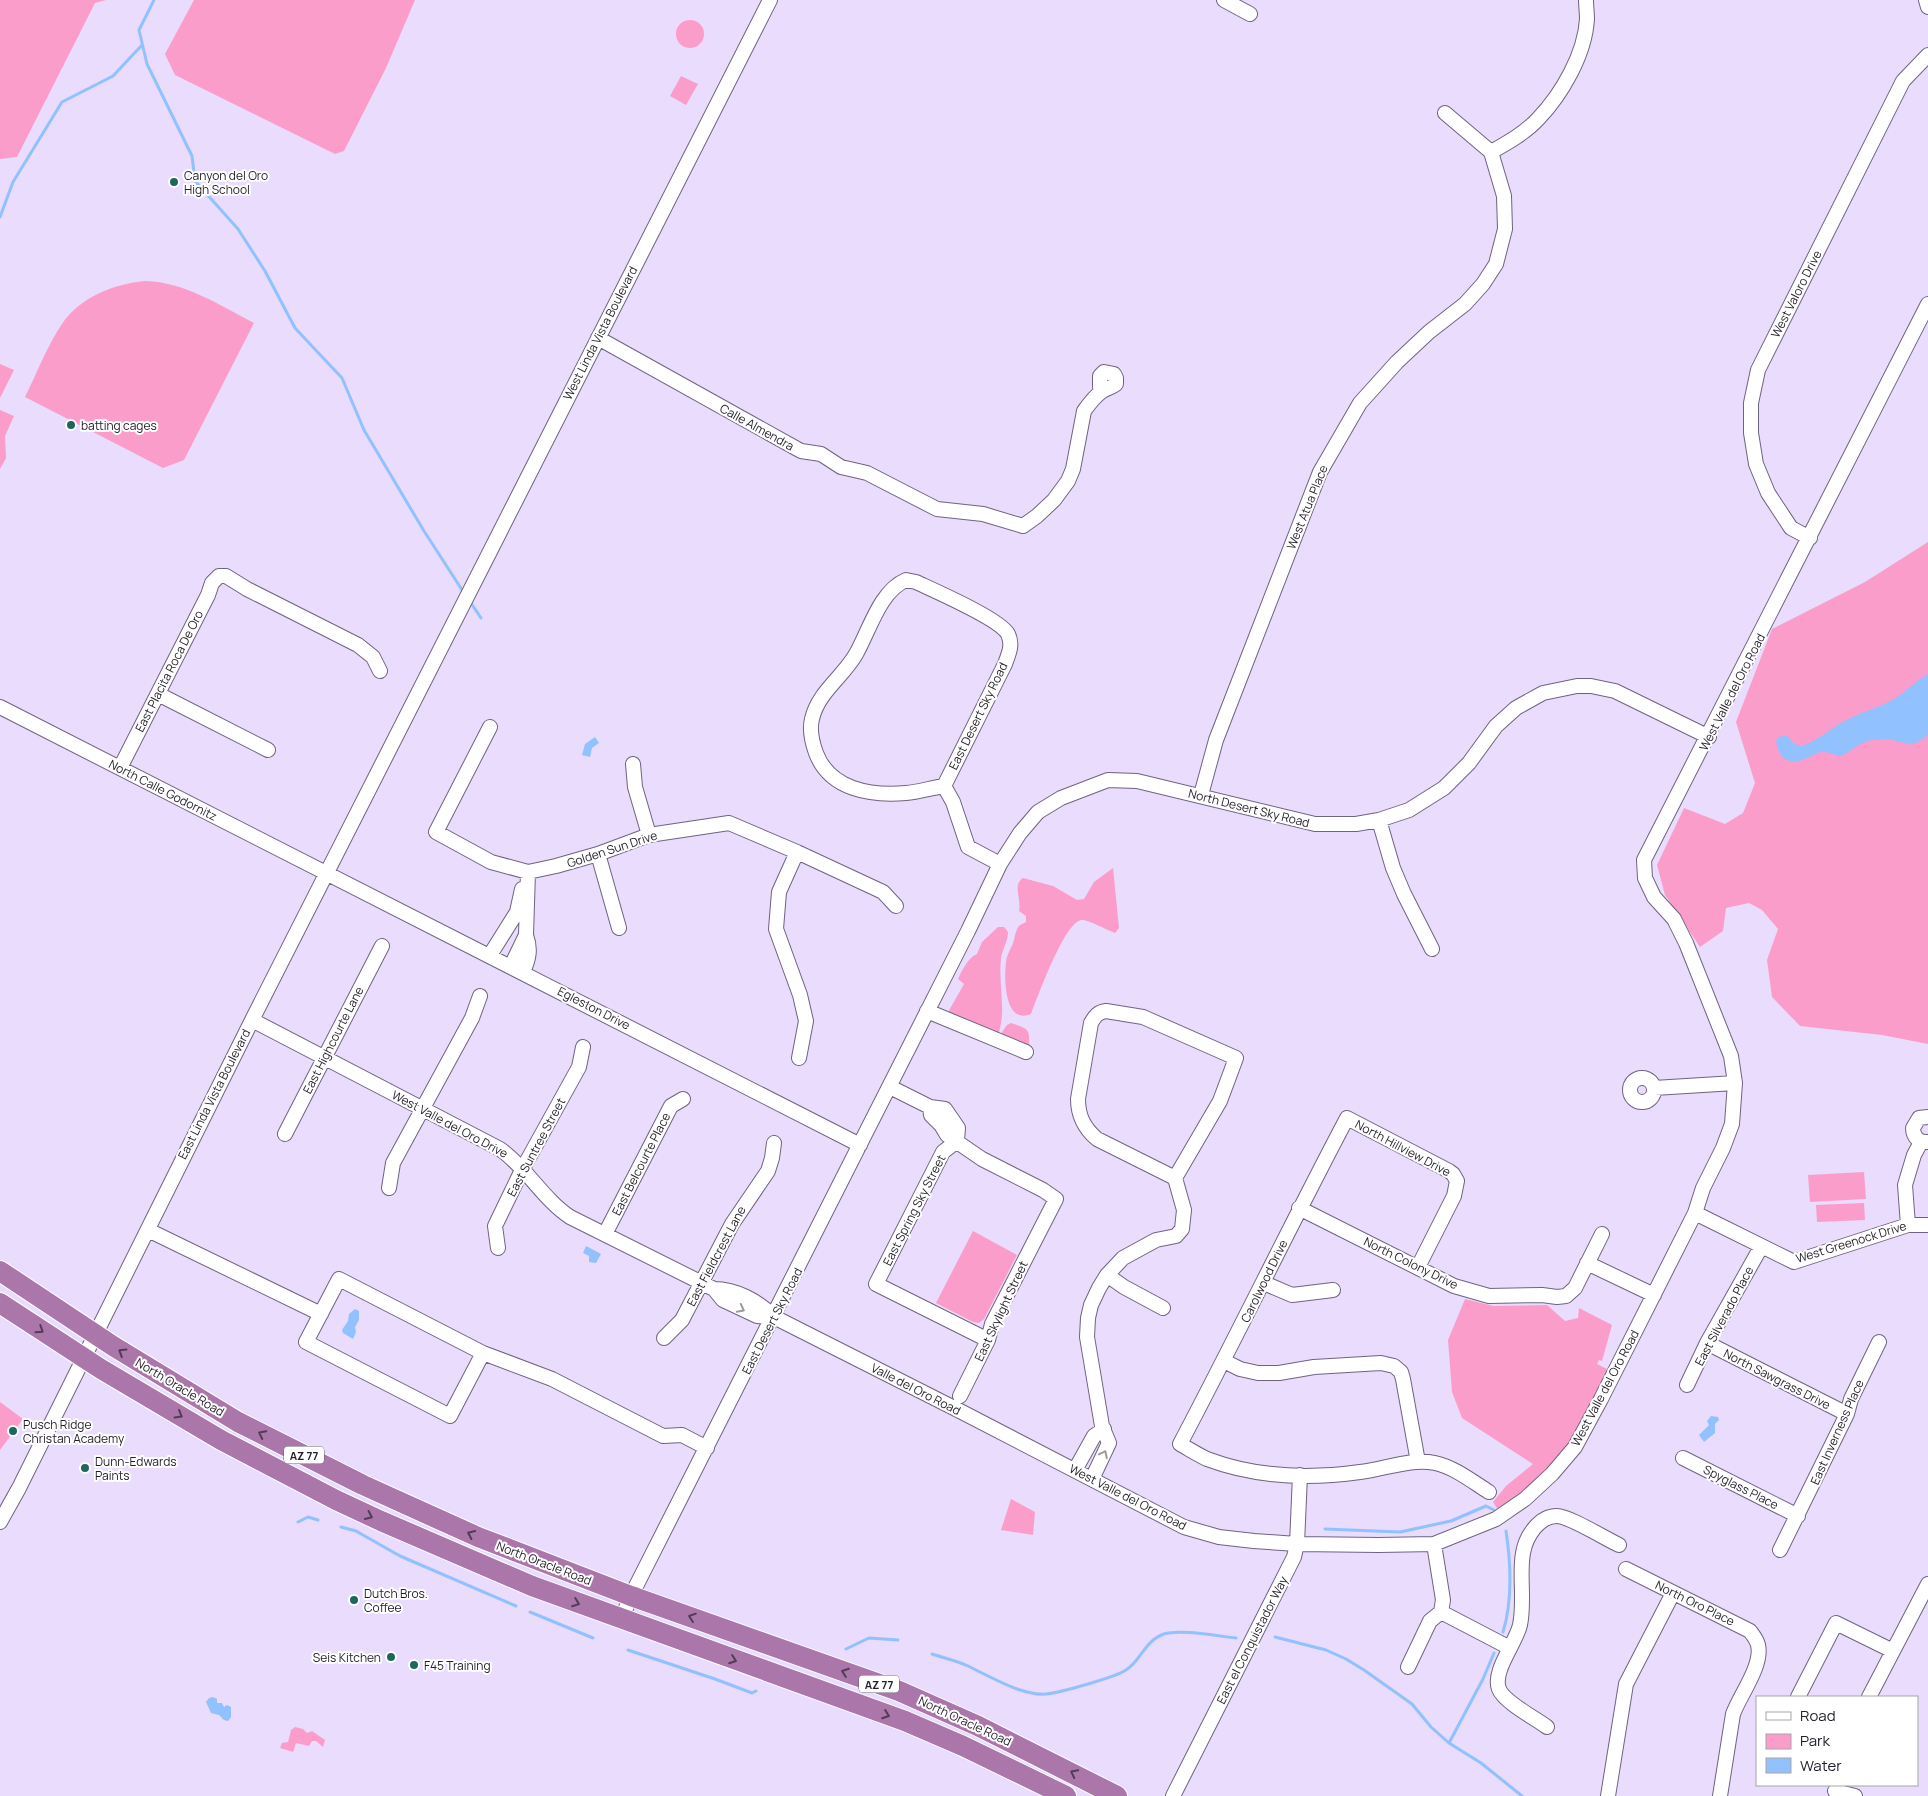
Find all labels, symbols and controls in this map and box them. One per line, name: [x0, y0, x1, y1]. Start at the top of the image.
place label: Canyon del Oro High School: [184, 167, 268, 198]
marker: Canyon del Oro High School: [168, 176, 180, 188]
street label: West Valoro Drive: [1767, 247, 1825, 341]
street label: West Linda Vista Boulevard: [559, 263, 641, 403]
street label: Calle Almendra: [717, 400, 797, 454]
place label: batting cages: [81, 417, 157, 434]
marker: batting cages: [65, 419, 77, 431]
street label: West Atua Place: [1282, 462, 1332, 552]
street label: East Placita Roca De Oro: [131, 607, 207, 735]
street label: West Valle del Oro Road: [1695, 630, 1769, 754]
street label: East Desert Sky Road: [945, 659, 1011, 773]
street label: North Calle Godornitz: [106, 755, 220, 825]
street label: North Desert Sky Road: [1187, 785, 1311, 831]
street label: Golden Sun Drive: [565, 826, 659, 872]
street label: Egleston Drive: [555, 982, 633, 1034]
street label: East Highcourte Lane: [299, 984, 367, 1096]
street label: East Linda Vista Boulevard: [174, 1026, 254, 1162]
street label: West Valle del Oro Drive: [389, 1086, 511, 1162]
street label: East Suntree Street: [503, 1095, 569, 1199]
street label: East Belcourte Place: [608, 1110, 674, 1218]
street label: North Hillview Drive: [1352, 1116, 1454, 1180]
street label: East Spring Sky Street: [879, 1151, 949, 1268]
street label: East Fieldcrest Lane: [682, 1203, 750, 1309]
street label: West Greenock Drive: [1794, 1217, 1908, 1267]
street label: North Colony Drive: [1361, 1233, 1461, 1293]
street label: Carolwood Drive: [1237, 1237, 1291, 1325]
street label: East Skylight Street: [970, 1258, 1032, 1364]
street label: East Silverado Place: [1691, 1263, 1757, 1369]
street label: East Desert Sky Road: [738, 1265, 806, 1377]
one-way arrow: [736, 1302, 745, 1313]
one-way arrow: [34, 1324, 44, 1333]
street label: West Valle del Oro Road: [1567, 1327, 1643, 1449]
street label: North Sawgrass Drive: [1721, 1345, 1833, 1413]
one-way arrow: [118, 1348, 127, 1358]
street label: North Oracle Road: [133, 1354, 227, 1420]
street label: Valle del Oro Road: [868, 1359, 964, 1419]
street label: East Inverness Place: [1806, 1377, 1868, 1487]
one-way arrow: [173, 1409, 182, 1419]
place label: Pusch Ridge Christan Academy: [23, 1416, 125, 1447]
marker: Pusch Ridge Christan Academy: [7, 1425, 19, 1437]
one-way arrow: [258, 1430, 267, 1440]
road number: AZ 77: [284, 1446, 324, 1464]
one-way arrow: [1098, 1450, 1108, 1459]
place label: Dunn-Edwards Paints: [95, 1453, 177, 1484]
street label: West Valle del Oro Road: [1066, 1460, 1190, 1534]
street label: Spyglass Place: [1701, 1461, 1781, 1513]
marker: Dunn-Edwards Paints: [79, 1462, 91, 1474]
one-way arrow: [364, 1509, 373, 1520]
one-way arrow: [468, 1531, 477, 1541]
street label: North Oracle Road: [494, 1537, 594, 1589]
street label: East el Conquistador Way: [1212, 1573, 1292, 1707]
street label: North Oro Place: [1652, 1576, 1738, 1630]
place label: Dutch Bros. Coffee: [364, 1585, 428, 1616]
marker: Dutch Bros. Coffee: [348, 1594, 360, 1606]
one-way arrow: [572, 1597, 580, 1607]
one-way arrow: [688, 1613, 697, 1623]
place label: Seis Kitchen: [313, 1649, 381, 1666]
marker: Seis Kitchen: [385, 1651, 397, 1663]
one-way arrow: [728, 1654, 737, 1664]
place label: F45 Training: [424, 1657, 491, 1674]
marker: F45 Training: [408, 1659, 420, 1671]
one-way arrow: [841, 1668, 850, 1678]
road number: AZ 77: [859, 1676, 899, 1692]
street label: North Oracle Road: [916, 1692, 1014, 1750]
legend: [1756, 1696, 1918, 1786]
text: Road: [1800, 1705, 1836, 1726]
one-way arrow: [881, 1709, 890, 1719]
text: Park: [1800, 1730, 1830, 1751]
text: Water: [1800, 1755, 1842, 1776]
one-way arrow: [1070, 1769, 1079, 1779]

